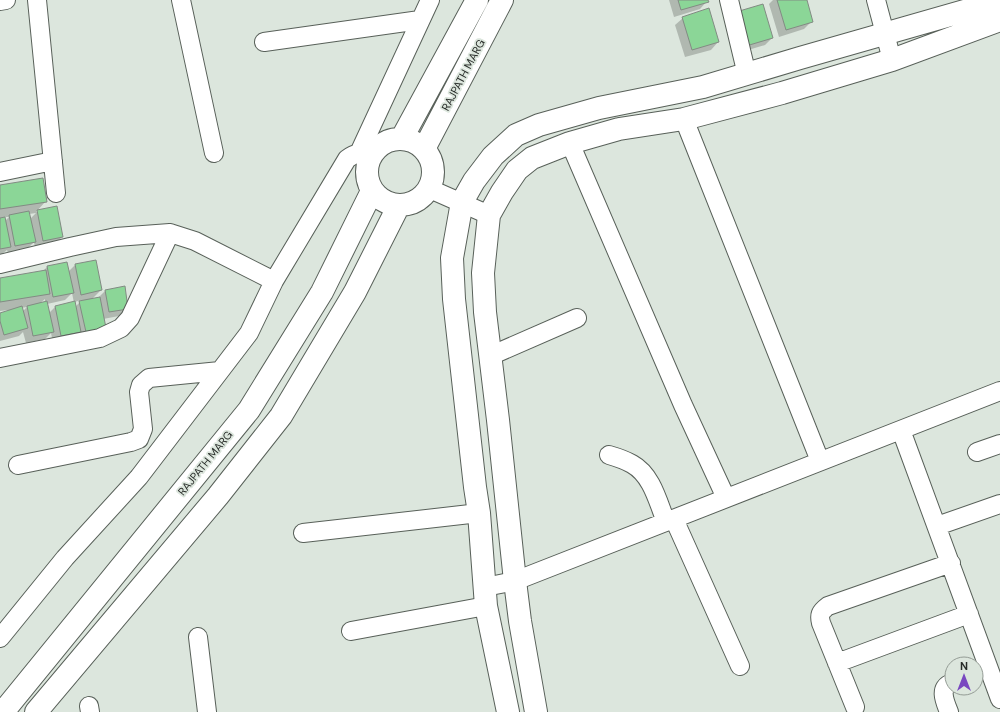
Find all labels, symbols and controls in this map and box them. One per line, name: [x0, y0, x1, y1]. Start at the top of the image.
street label: RAJPATH MARG: [438, 37, 488, 113]
street label: RAJPATH MARG: [175, 428, 235, 498]
north arrow: [944, 656, 984, 696]
text: N: [960, 659, 968, 673]

